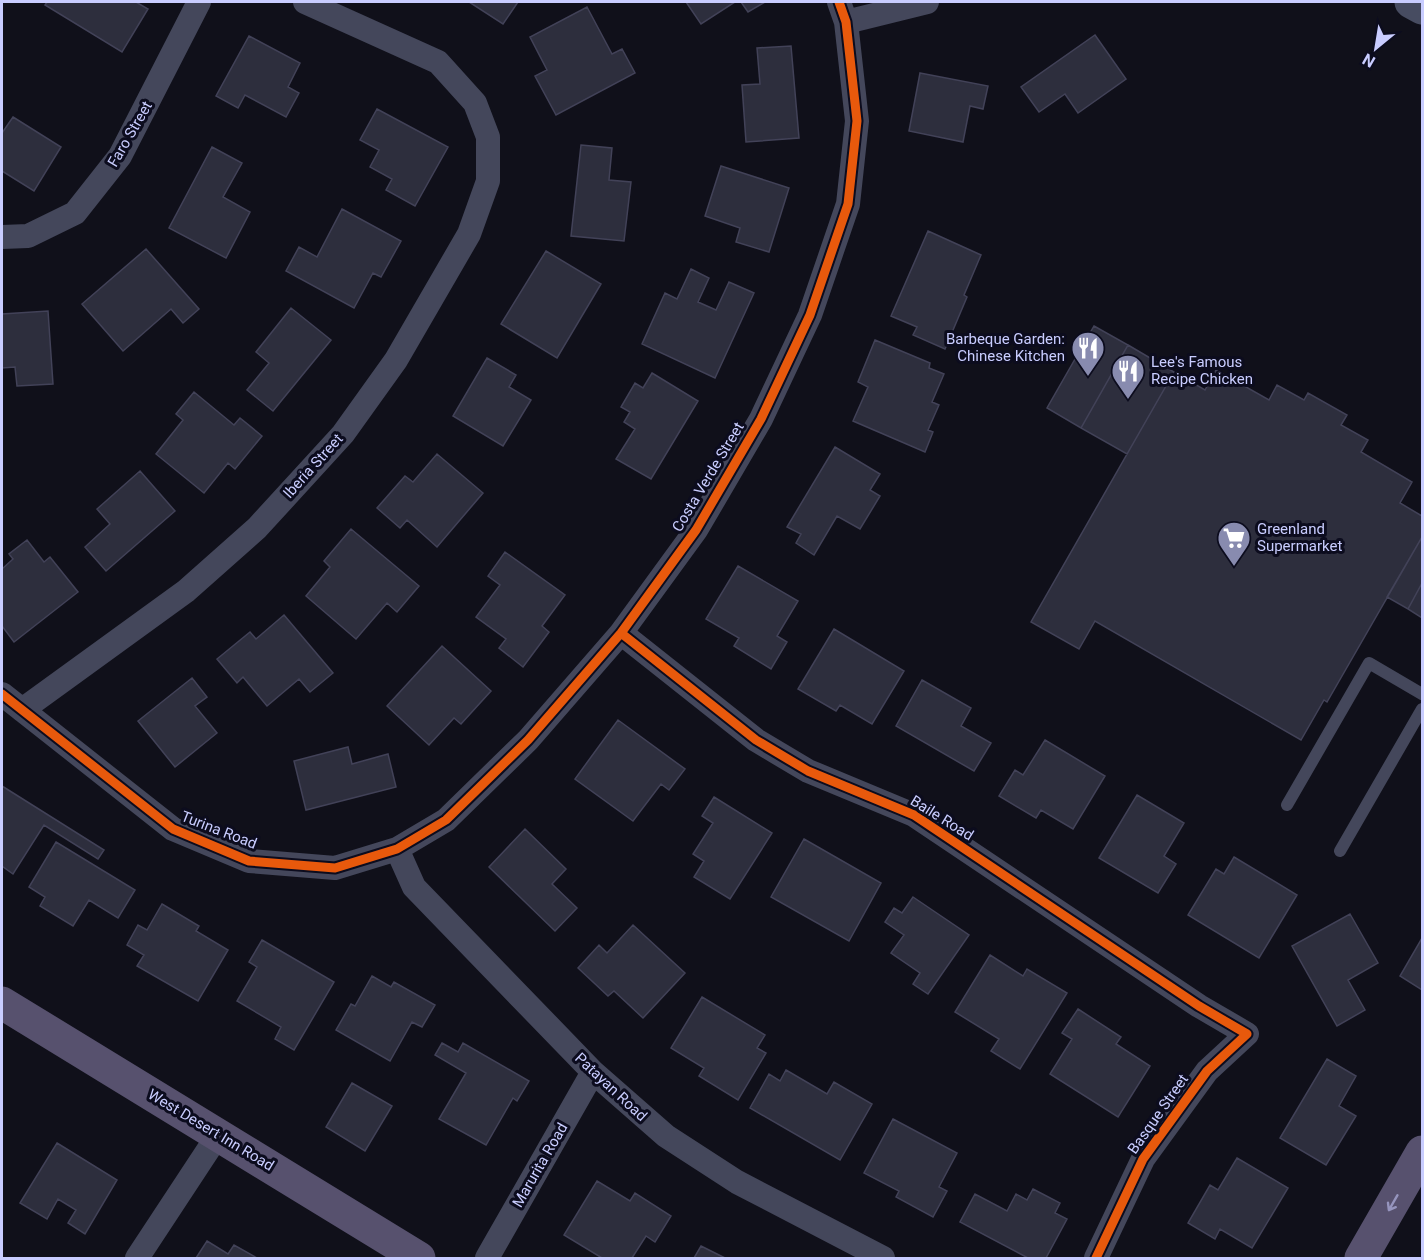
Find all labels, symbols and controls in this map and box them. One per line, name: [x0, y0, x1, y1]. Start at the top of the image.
north arrow: [1346, 18, 1406, 78]
text: N: [1359, 50, 1378, 72]
street label: Faro Street: [104, 98, 156, 170]
place label: Barbeque Garden: Chinese Kitchen: [946, 330, 1065, 365]
restaurant icon: Barbeque Garden: Chinese Kitchen: [1070, 330, 1106, 377]
restaurant icon: Lee's Famous Recipe Chicken: [1110, 353, 1146, 400]
place label: Lee's Famous Recipe Chicken: [1151, 353, 1253, 388]
street label: Costa Verde Street: [668, 419, 748, 535]
street label: Iberia Street: [279, 430, 347, 502]
supermarket icon: Greenland Supermarket: [1216, 520, 1252, 567]
place label: Greenland Supermarket: [1257, 520, 1342, 555]
street label: Baile Road: [907, 792, 977, 844]
street label: Turina Road: [179, 807, 259, 853]
street label: Patayan Road: [571, 1049, 651, 1125]
street label: Basque Street: [1124, 1071, 1192, 1157]
street label: West Desert Inn Road: [145, 1085, 277, 1175]
street label: Marurita Road: [509, 1120, 571, 1210]
one-way arrow: [1387, 1194, 1399, 1211]

